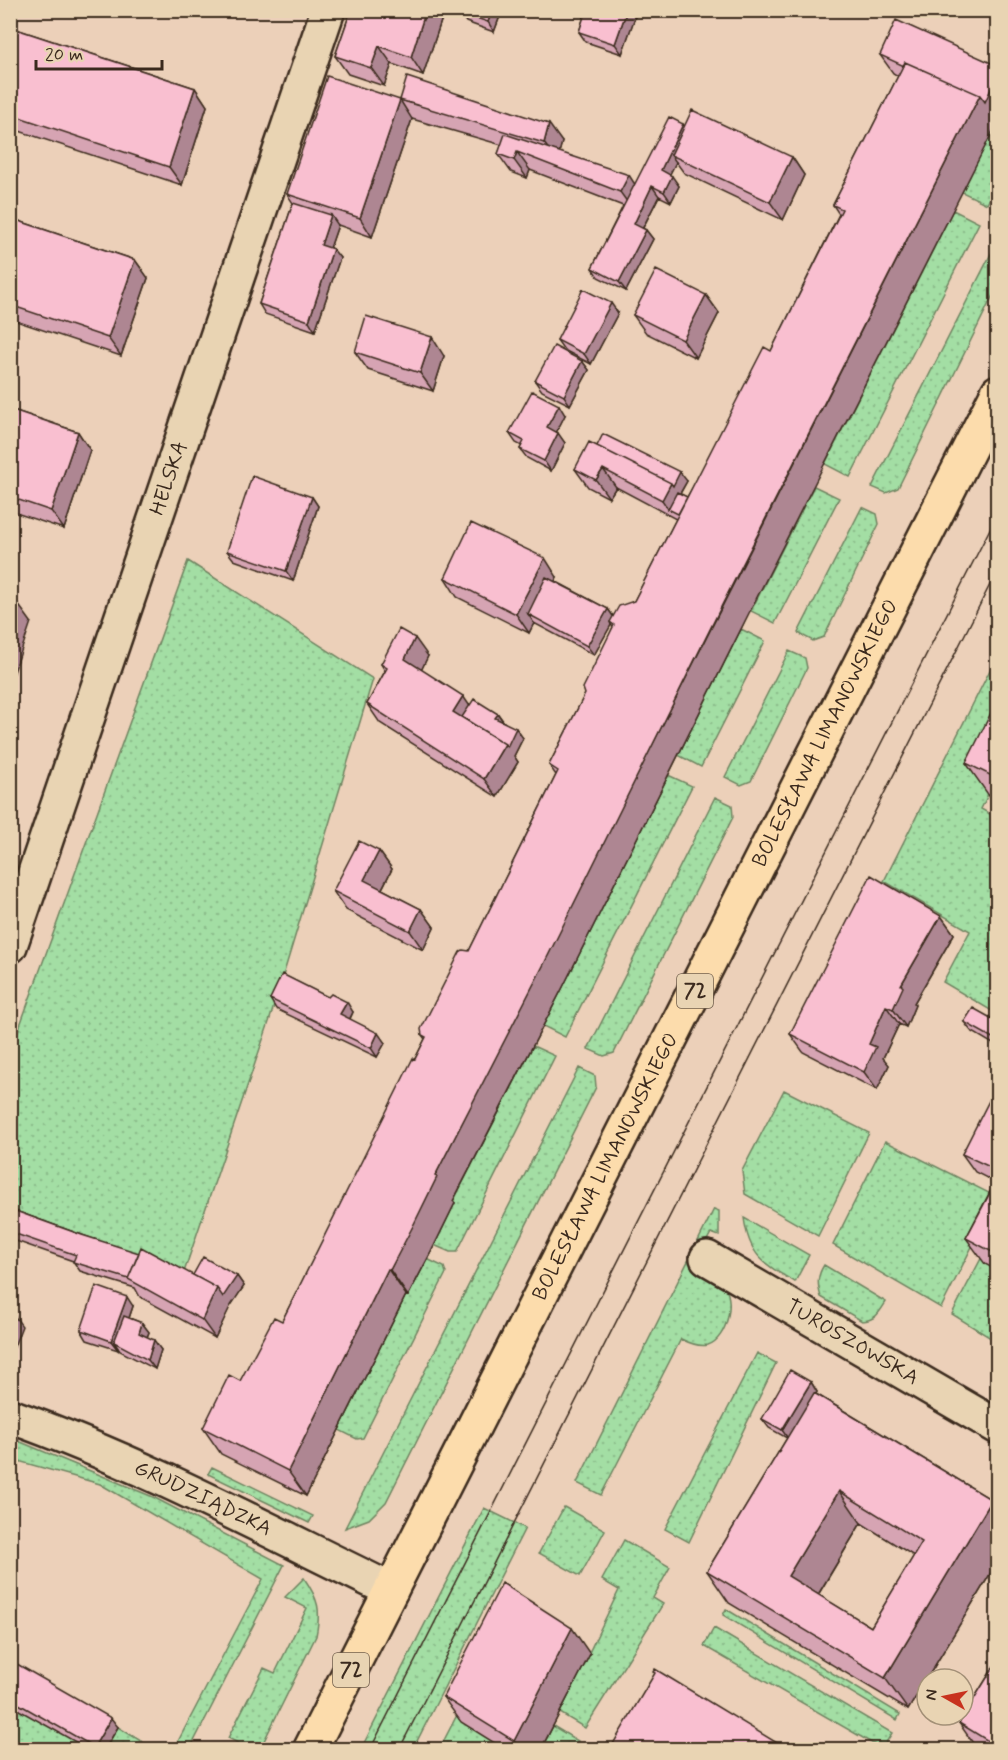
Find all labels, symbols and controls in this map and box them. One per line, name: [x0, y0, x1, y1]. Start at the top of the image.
scale bar: [36, 33, 162, 71]
text: 20 m: [45, 43, 83, 67]
street label: HELSKA: [143, 437, 195, 519]
street label: BOLESŁAWA LIMANOWSKIEGO: [746, 594, 905, 872]
road number: 72: [677, 974, 713, 1008]
street label: BOLESŁAWA LIMANOWSKIEGO: [526, 1028, 685, 1305]
street label: TUROSZOWSKA: [781, 1293, 924, 1392]
street label: GRUDZIĄDZKA: [130, 1454, 276, 1543]
road number: 72: [333, 1653, 369, 1687]
north arrow: [915, 1667, 975, 1727]
text: N: [920, 1688, 943, 1702]

